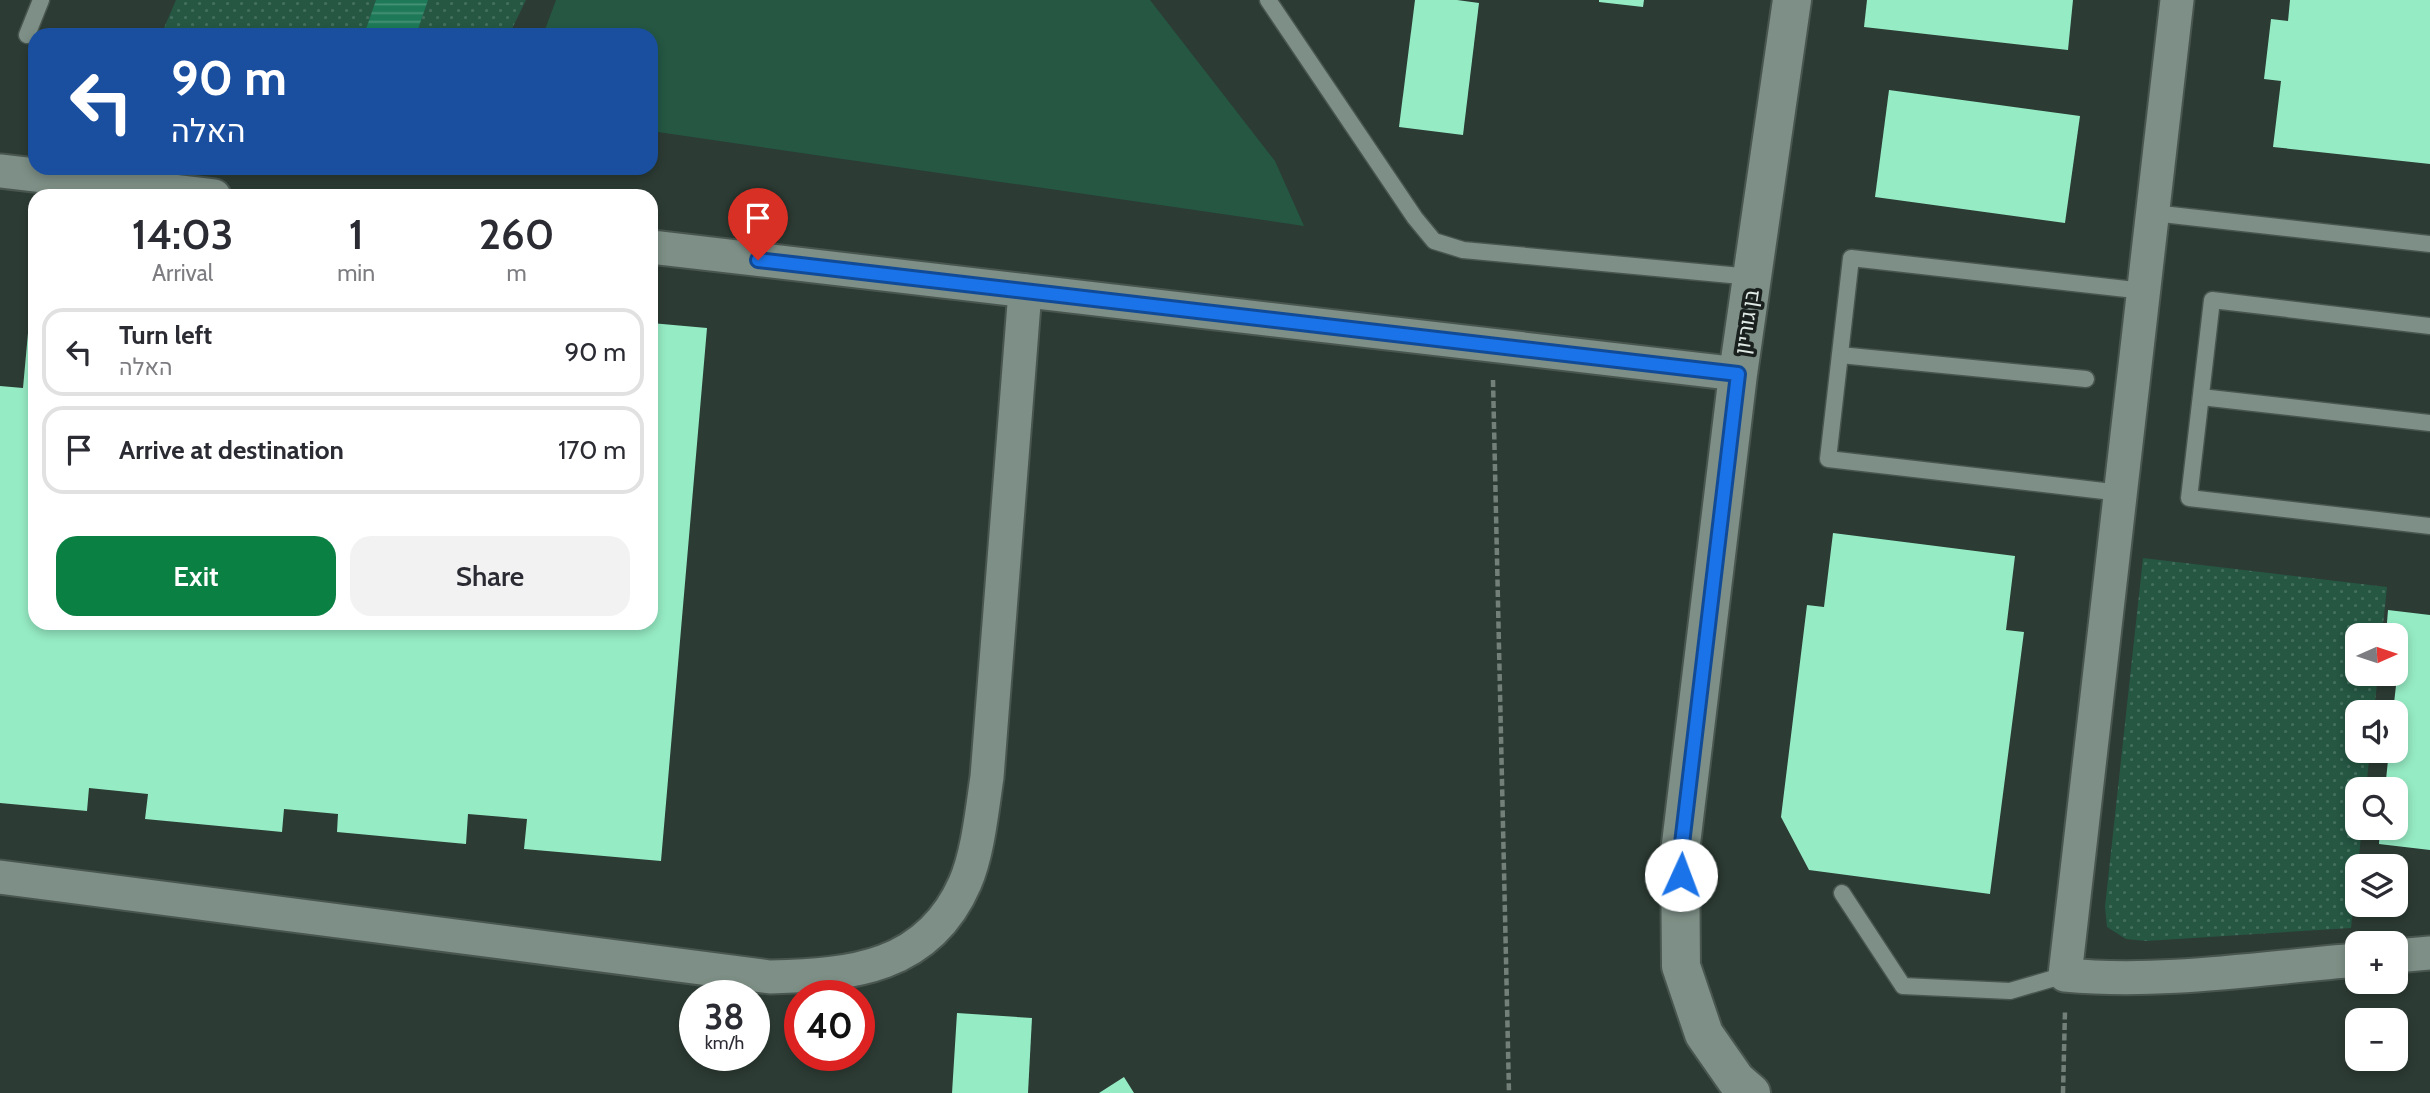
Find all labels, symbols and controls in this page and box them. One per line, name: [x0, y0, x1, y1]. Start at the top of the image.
text: 90 m: [171, 48, 287, 107]
icon: left: [56, 56, 147, 147]
text: האלה: [171, 111, 246, 150]
pin: [728, 188, 788, 260]
icon: arrive: [739, 199, 777, 237]
text: 14:03: [132, 208, 233, 260]
text: 1: [349, 208, 364, 260]
text: 260: [479, 208, 554, 260]
text: Arrival: [152, 259, 213, 287]
text: min: [337, 259, 375, 287]
text: m: [506, 259, 527, 287]
street label: בן גוריון: [1729, 288, 1764, 356]
text: Turn left: [119, 319, 212, 351]
icon: left: [60, 333, 98, 371]
text: 90 m: [564, 336, 626, 368]
text: האלה: [119, 353, 173, 381]
icon: arrive: [60, 431, 98, 469]
text: Arrive at destination: [119, 434, 344, 466]
text: 170 m: [558, 434, 626, 466]
button: Exit: [56, 536, 336, 616]
button: Share: [350, 536, 630, 616]
north arrow: [2345, 623, 2408, 686]
map controls: [2345, 623, 2408, 1071]
button: sound: [2345, 700, 2408, 763]
button: search: [2345, 777, 2408, 840]
position arrow: [1644, 838, 1718, 912]
button: layers: [2345, 854, 2408, 917]
button: +: [2345, 931, 2408, 994]
speed limit sign: 40: [784, 980, 875, 1071]
text: 38: [704, 995, 745, 1038]
button: −: [2345, 1008, 2408, 1071]
text: km/h: [705, 1032, 744, 1054]

